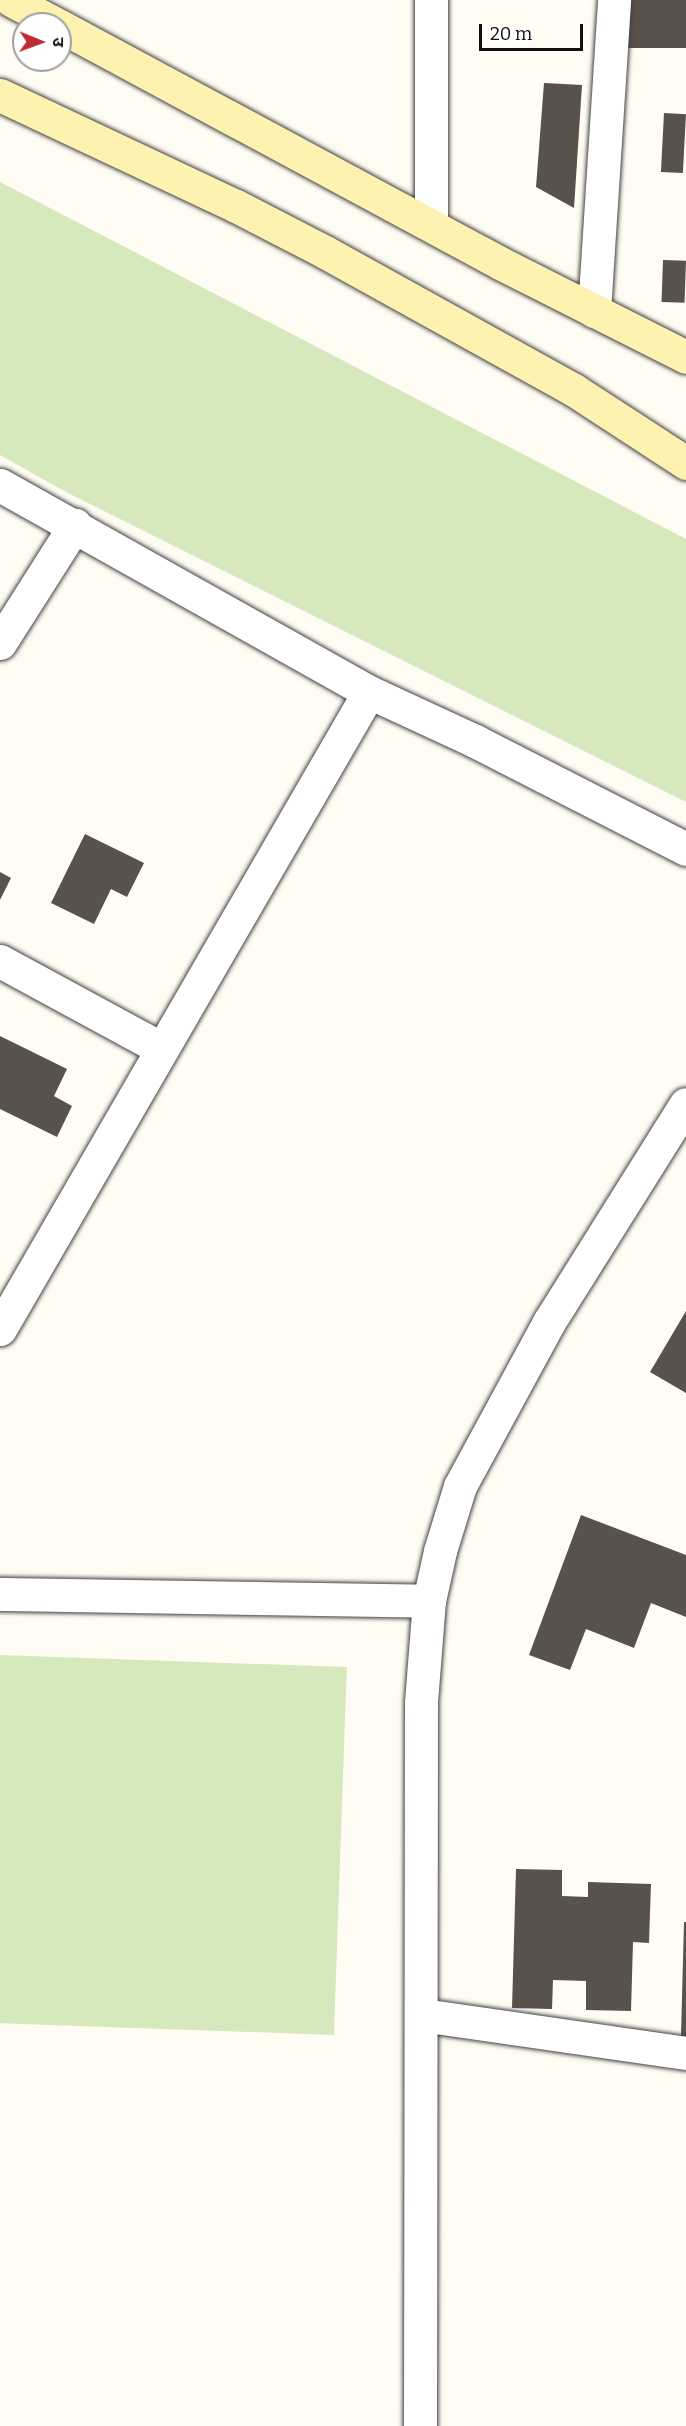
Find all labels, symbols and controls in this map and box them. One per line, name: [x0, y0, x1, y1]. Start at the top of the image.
north arrow: [12, 12, 72, 72]
scale bar: [482, 12, 586, 50]
text: 20 m: [490, 23, 532, 45]
text: उ: [49, 37, 68, 47]

